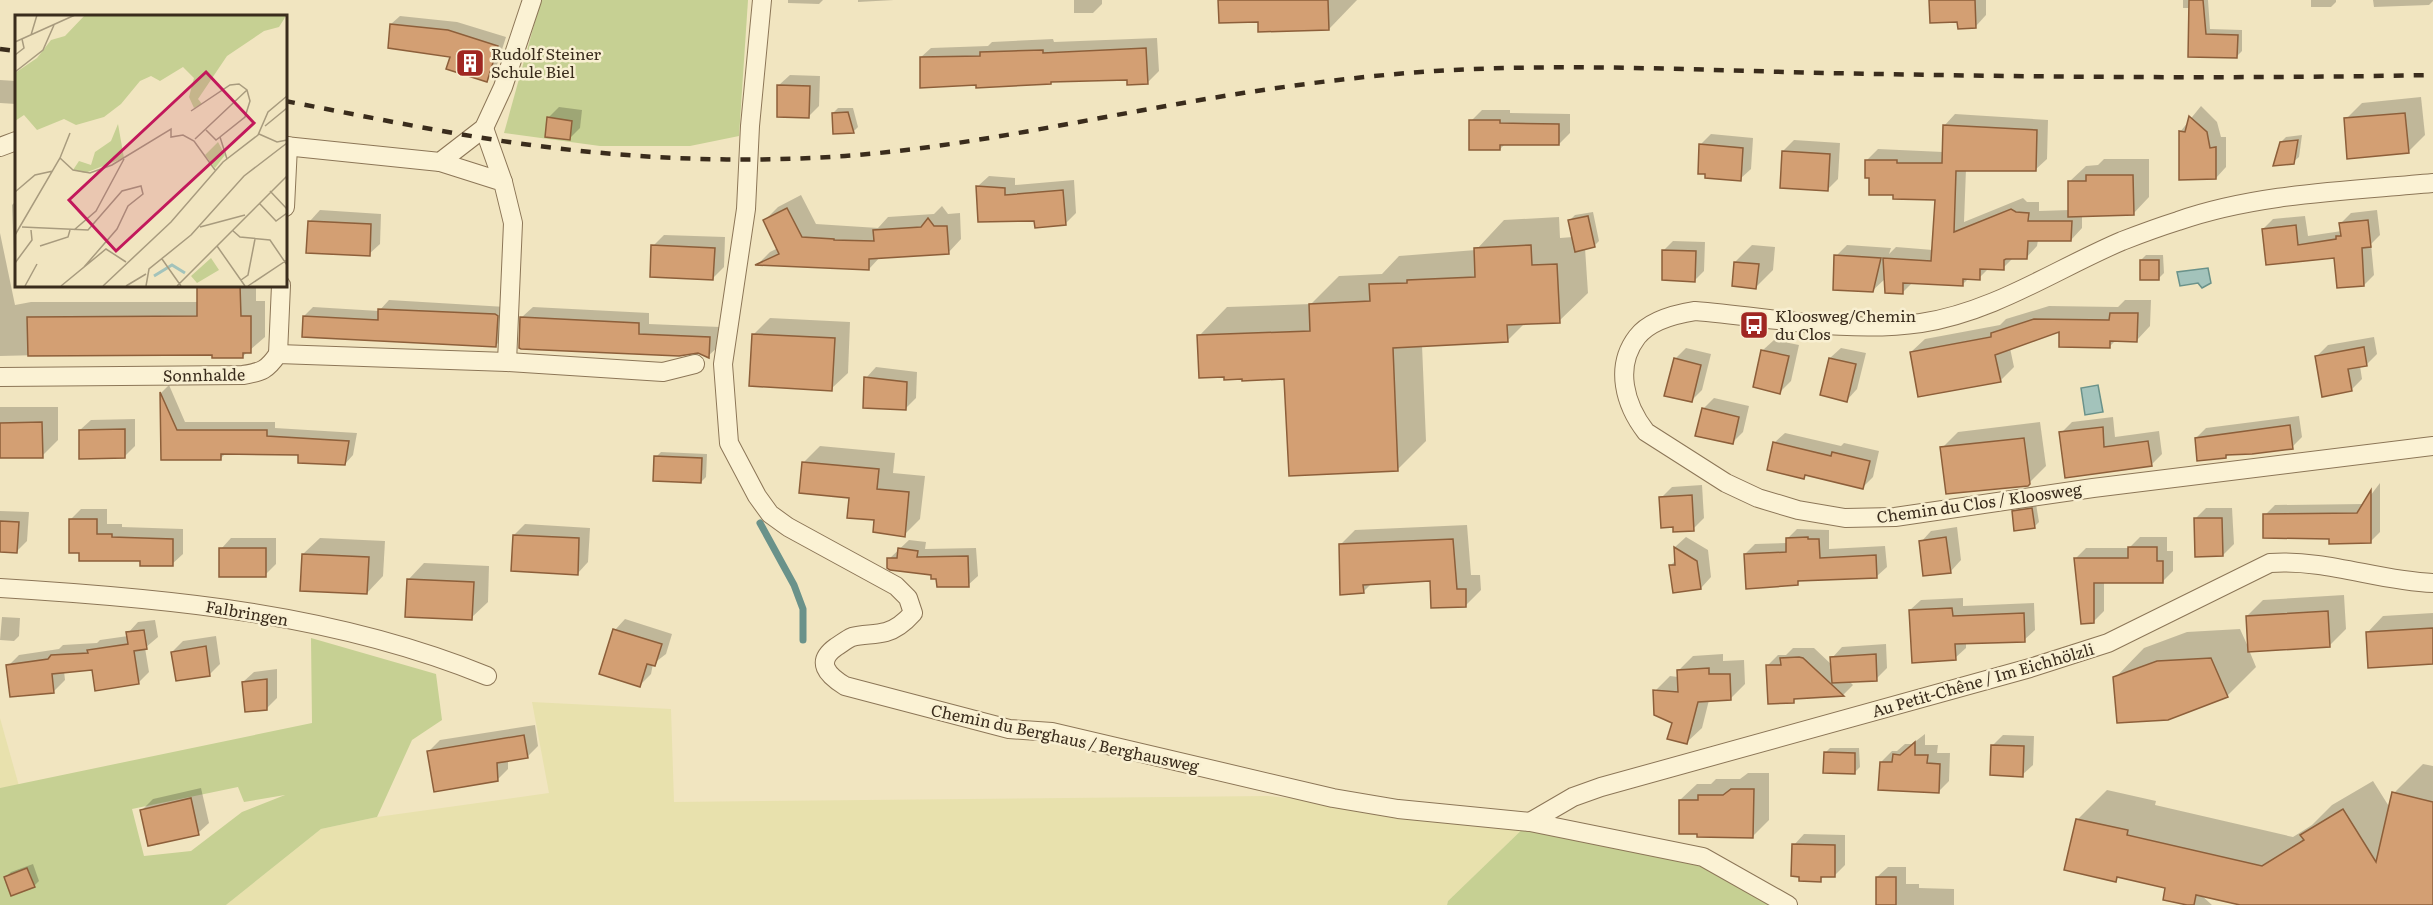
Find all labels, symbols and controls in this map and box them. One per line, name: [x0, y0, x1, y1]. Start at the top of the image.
inset map: [15, 15, 286, 286]
place label: Rudolf Steiner Schule Biel: [491, 41, 602, 83]
building icon: Rudolf Steiner Schule Biel: [454, 47, 486, 79]
place label: Kloosweg/Chemin du Clos: [1775, 303, 1916, 345]
bus stop icon: Kloosweg/Chemin du Clos: [1738, 309, 1770, 341]
street label: Sonnhalde: [163, 361, 245, 387]
street label: Chemin du Clos / Kloosweg: [1875, 476, 2083, 528]
street label: Falbringen: [204, 593, 291, 631]
street label: Au Petit-Chêne / Im Eichhölzli: [1869, 636, 2097, 722]
street label: Chemin du Berghaus / Berghausweg: [929, 697, 1202, 777]

